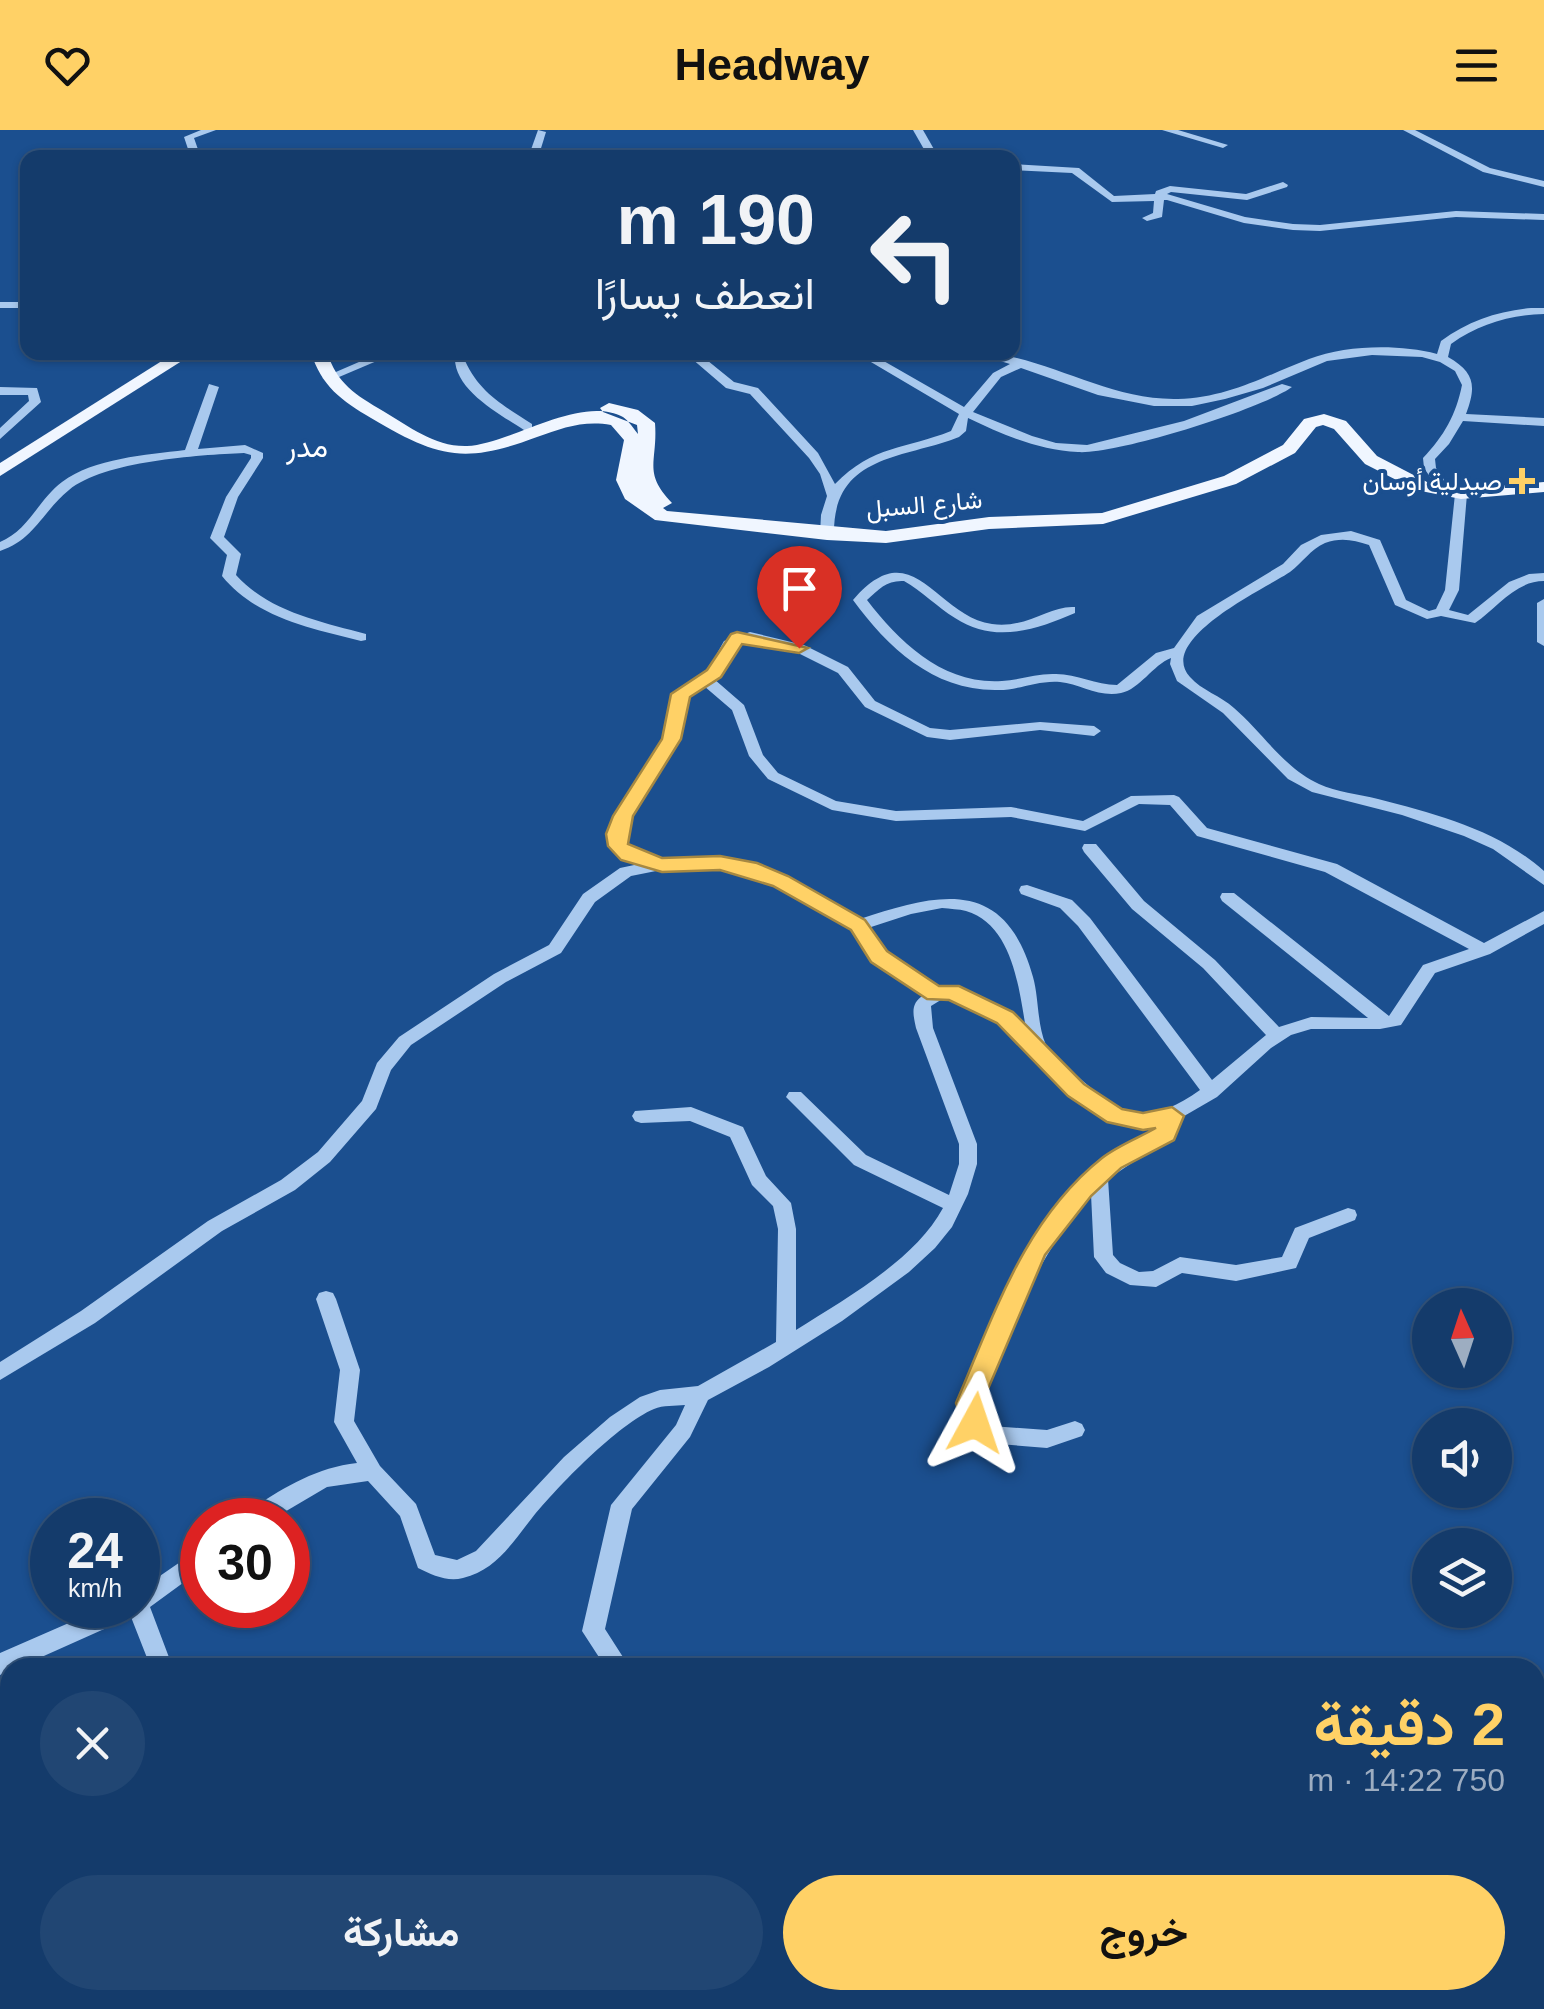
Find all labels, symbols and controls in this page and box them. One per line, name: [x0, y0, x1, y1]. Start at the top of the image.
icon: heart: [40, 38, 95, 93]
icon: menu: [1449, 38, 1504, 93]
text: Headway: [674, 39, 870, 90]
text: 190 m: [617, 181, 815, 259]
icon: left: [850, 190, 980, 320]
text: انعطف يسارًا: [595, 268, 815, 319]
district label: مدر: [285, 430, 328, 465]
place label: صيدلية أوسان: [1362, 467, 1502, 497]
marker: صيدلية أوسان: [1511, 470, 1533, 492]
street label: شارع السبل: [865, 485, 984, 526]
pin: [757, 546, 842, 649]
icon: arrive: [772, 561, 827, 616]
north arrow: [1412, 1288, 1512, 1388]
map controls: [1412, 1288, 1512, 1628]
position arrow: [923, 1371, 1027, 1475]
button: sound: [1412, 1408, 1512, 1508]
speed limit sign: 30: [180, 1498, 310, 1628]
text: 24: [67, 1523, 123, 1579]
button: layers: [1412, 1528, 1512, 1628]
text: km/h: [68, 1574, 122, 1602]
button: close: [40, 1691, 145, 1796]
text: 2 دقيقة: [1313, 1691, 1505, 1758]
text: 750 m · 14:22: [1308, 1762, 1505, 1798]
button: مشاركة: [40, 1875, 763, 1990]
button: خروج: [783, 1875, 1505, 1990]

